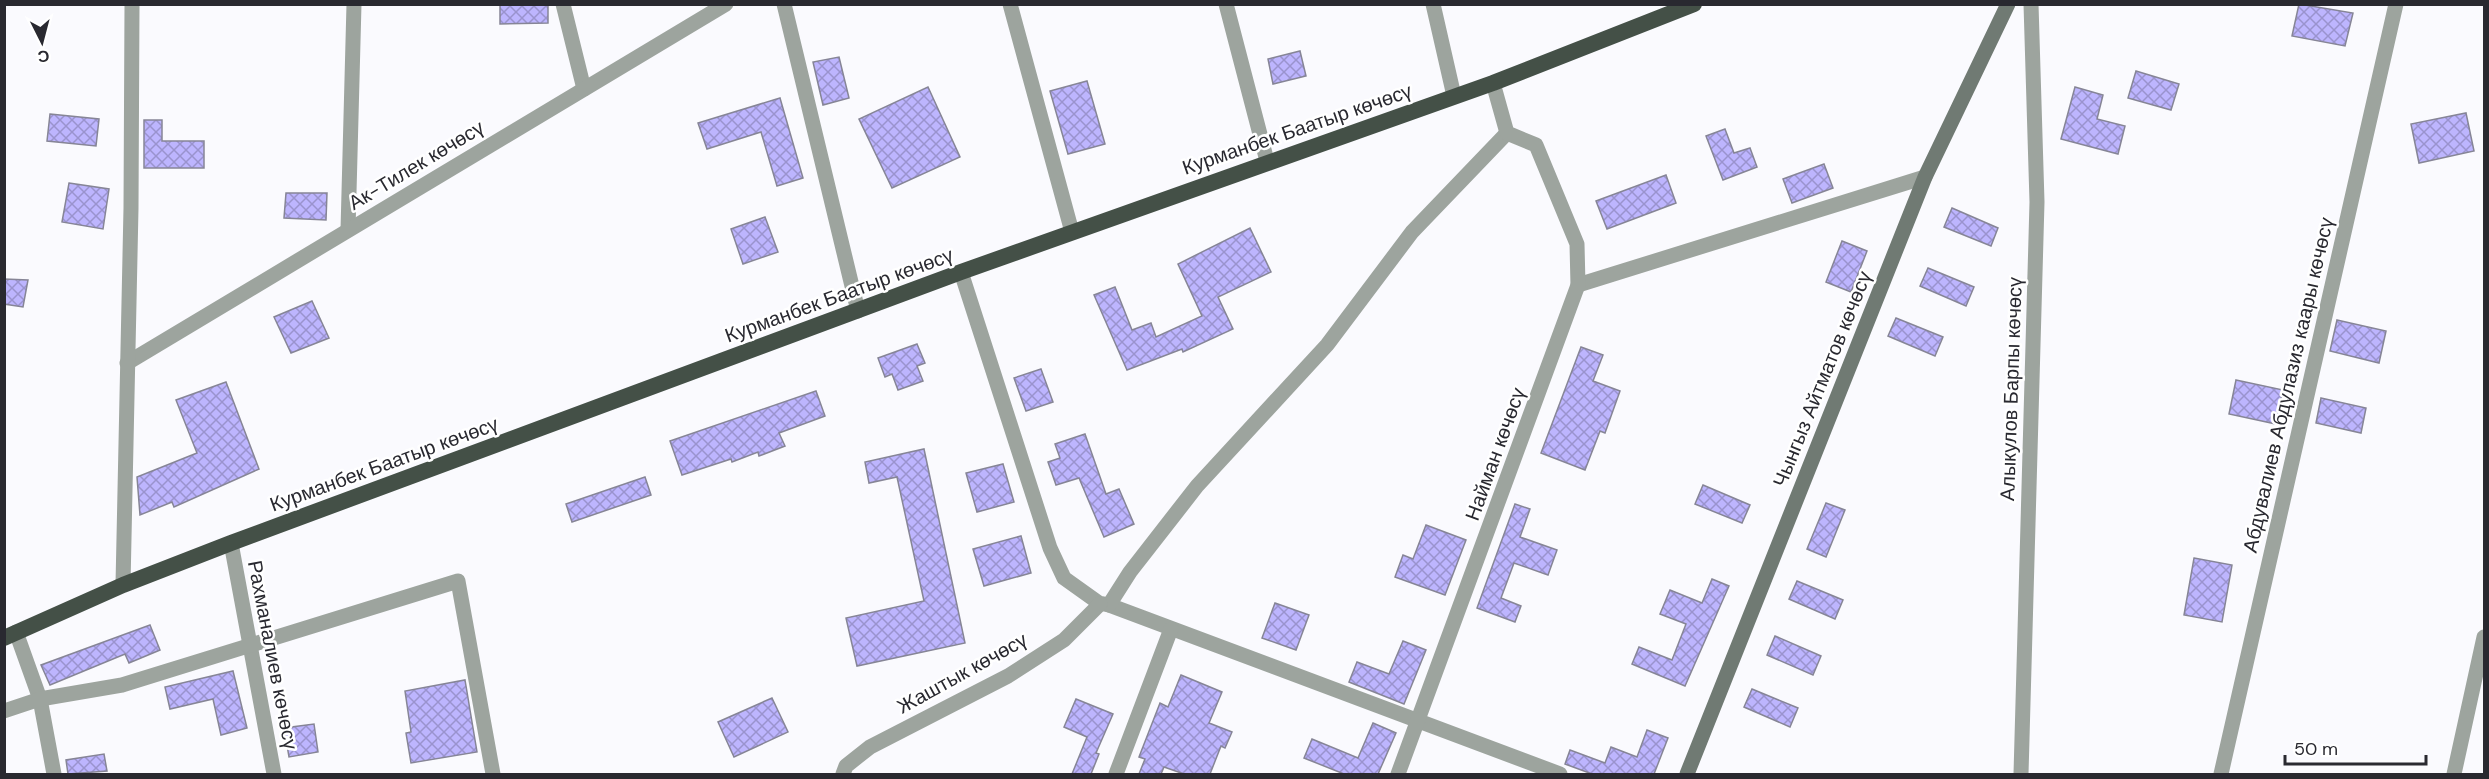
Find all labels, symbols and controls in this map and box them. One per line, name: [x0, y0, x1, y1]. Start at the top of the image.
north arrow: [12, 12, 72, 72]
text: С: [36, 45, 50, 68]
street label: Курманбек Баатыр көчөсү: [1179, 77, 1415, 181]
street label: Ак-Тилек көчөсү: [343, 114, 489, 216]
street label: Абдувалиев Абдулазиз каары көчөсү: [2237, 215, 2339, 555]
street label: Курманбек Баатыр көчөсү: [721, 242, 957, 348]
street label: Чынгыз Айтматов көчөсү: [1767, 267, 1877, 491]
street label: Алыкулов Барпы көчөсү: [1994, 277, 2028, 501]
street label: Найман көчөсү: [1459, 384, 1531, 524]
street label: Курманбек Баатыр көчөсү: [266, 411, 502, 517]
street label: Рахманалиев көчөсү: [242, 558, 304, 752]
street label: Жаштык көчөсү: [892, 627, 1032, 719]
scale bar: [2285, 728, 2426, 766]
text: 50 m: [2294, 737, 2338, 761]

